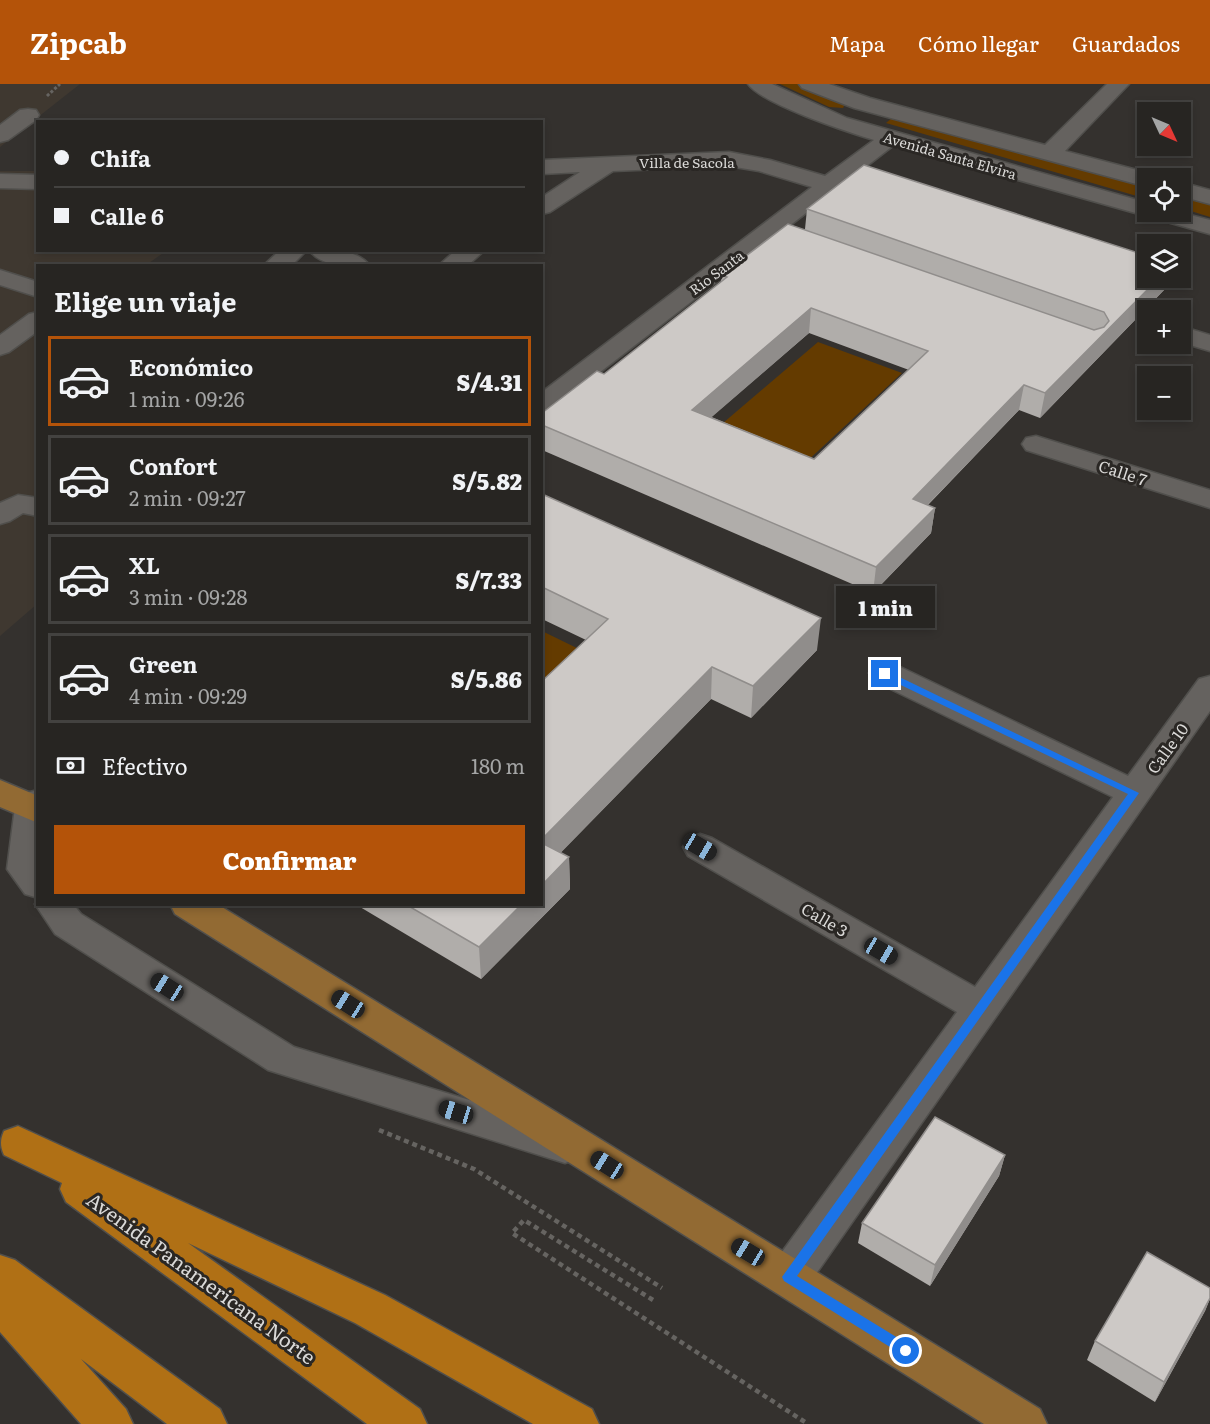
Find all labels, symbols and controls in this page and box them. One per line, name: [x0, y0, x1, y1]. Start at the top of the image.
text: Zipcab: [30, 21, 127, 63]
text: Mapa: [829, 27, 885, 58]
text: Cómo llegar: [918, 27, 1039, 58]
text: Guardados: [1072, 27, 1180, 58]
north arrow: [1137, 102, 1191, 156]
map controls: [1137, 102, 1191, 420]
street label: Avenida Santa Elvira: [881, 126, 1019, 184]
text: Chifa: [90, 141, 151, 174]
street label: Villa de Sacola: [639, 152, 735, 172]
button: locate: [1137, 168, 1191, 222]
text: Calle 6: [90, 199, 164, 232]
button: layers: [1137, 234, 1191, 288]
street label: Rio Santa: [685, 245, 748, 299]
text: Elige un viaje: [54, 280, 237, 320]
button: +: [1137, 300, 1191, 354]
text: Económico: [129, 350, 253, 383]
icon: car: [57, 354, 111, 408]
text: S/4.31: [456, 365, 522, 398]
button: −: [1137, 366, 1191, 420]
text: 1 min · 09:26: [129, 383, 244, 413]
text: Confort: [129, 449, 217, 482]
icon: car: [57, 453, 111, 507]
street label: Calle 7: [1096, 453, 1150, 491]
text: S/5.82: [452, 464, 522, 497]
text: 2 min · 09:27: [129, 482, 246, 512]
text: XL: [129, 548, 160, 581]
icon: car: [57, 552, 111, 606]
text: S/7.33: [455, 563, 522, 596]
text: 3 min · 09:28: [129, 581, 247, 611]
callout: 1 min: [836, 587, 934, 629]
text: 1 min: [858, 592, 913, 622]
text: Green: [129, 647, 198, 680]
icon: car: [57, 651, 111, 705]
route end: [871, 660, 898, 687]
text: S/5.86: [451, 662, 522, 695]
text: 4 min · 09:29: [129, 680, 247, 710]
street label: Calle 10: [1140, 718, 1194, 778]
icon: cash: [54, 749, 87, 782]
text: Efectivo: [102, 749, 188, 782]
text: 180 m: [471, 750, 525, 780]
button: Confirmar: [54, 825, 525, 894]
car: [680, 830, 720, 864]
street label: Calle 3: [797, 896, 853, 942]
car: [861, 934, 901, 968]
car: [147, 970, 187, 1004]
car: [328, 987, 368, 1021]
car: [436, 1098, 476, 1126]
car: [587, 1148, 627, 1182]
street label: Avenida Panamericana Norte: [81, 1183, 323, 1371]
car: [728, 1235, 768, 1269]
route start: [892, 1337, 919, 1364]

